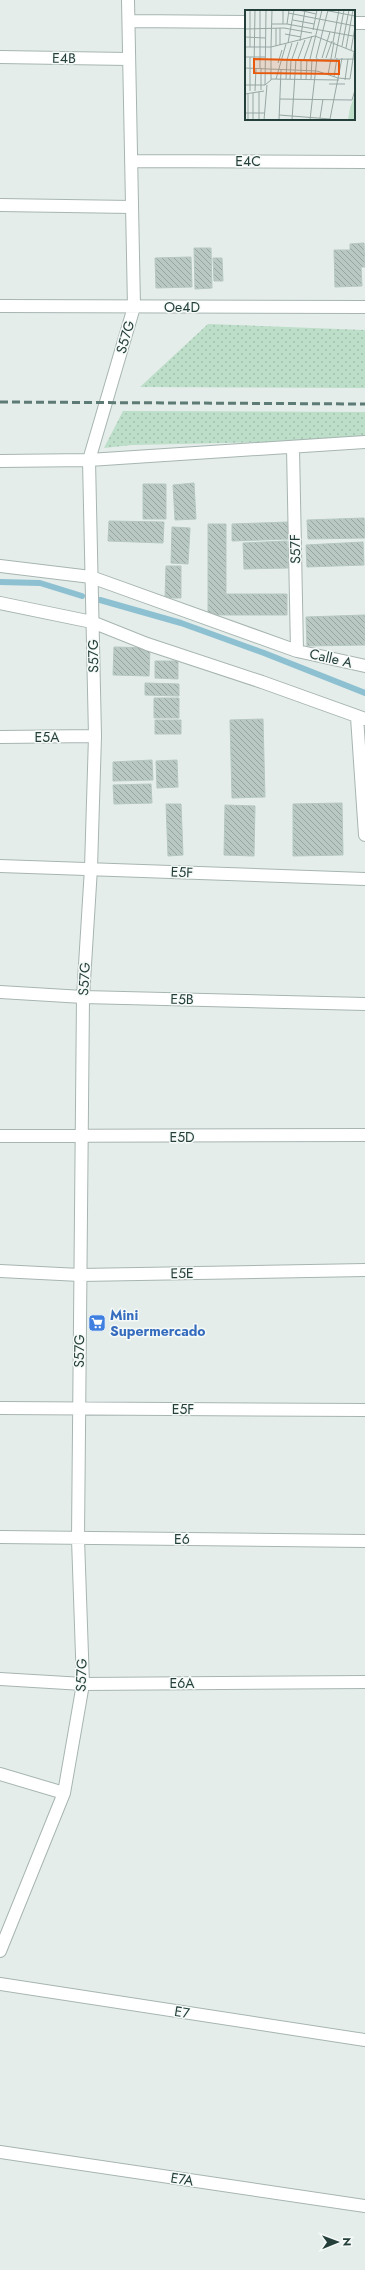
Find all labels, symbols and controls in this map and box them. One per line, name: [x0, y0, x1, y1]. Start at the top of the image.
inset map: [245, 10, 355, 120]
street label: E4B: [52, 48, 76, 68]
street label: E4C: [235, 151, 261, 171]
street label: Oe4D: [164, 297, 200, 317]
street label: S57G: [111, 318, 139, 356]
street label: S57F: [285, 534, 305, 564]
street label: S57G: [83, 639, 103, 673]
street label: Calle A: [308, 643, 355, 673]
street label: E5A: [35, 727, 60, 747]
street label: E5F: [170, 862, 194, 882]
street label: S57G: [73, 962, 95, 996]
street label: E5B: [170, 989, 194, 1009]
street label: E5D: [169, 1127, 195, 1147]
street label: E5E: [170, 1263, 194, 1283]
place label: Mini Supermercado: [110, 1305, 206, 1341]
supermarket icon: Mini Supermercado: [87, 1313, 107, 1333]
street label: S57G: [69, 1334, 89, 1368]
street label: E5F: [172, 1399, 194, 1419]
street label: E6: [174, 1529, 190, 1549]
street label: S57G: [70, 1658, 92, 1692]
street label: E6A: [169, 1673, 195, 1693]
street label: E7: [173, 2001, 192, 2023]
street label: E7A: [169, 2167, 196, 2191]
north arrow: [317, 2222, 357, 2262]
text: N: [339, 2237, 355, 2246]

